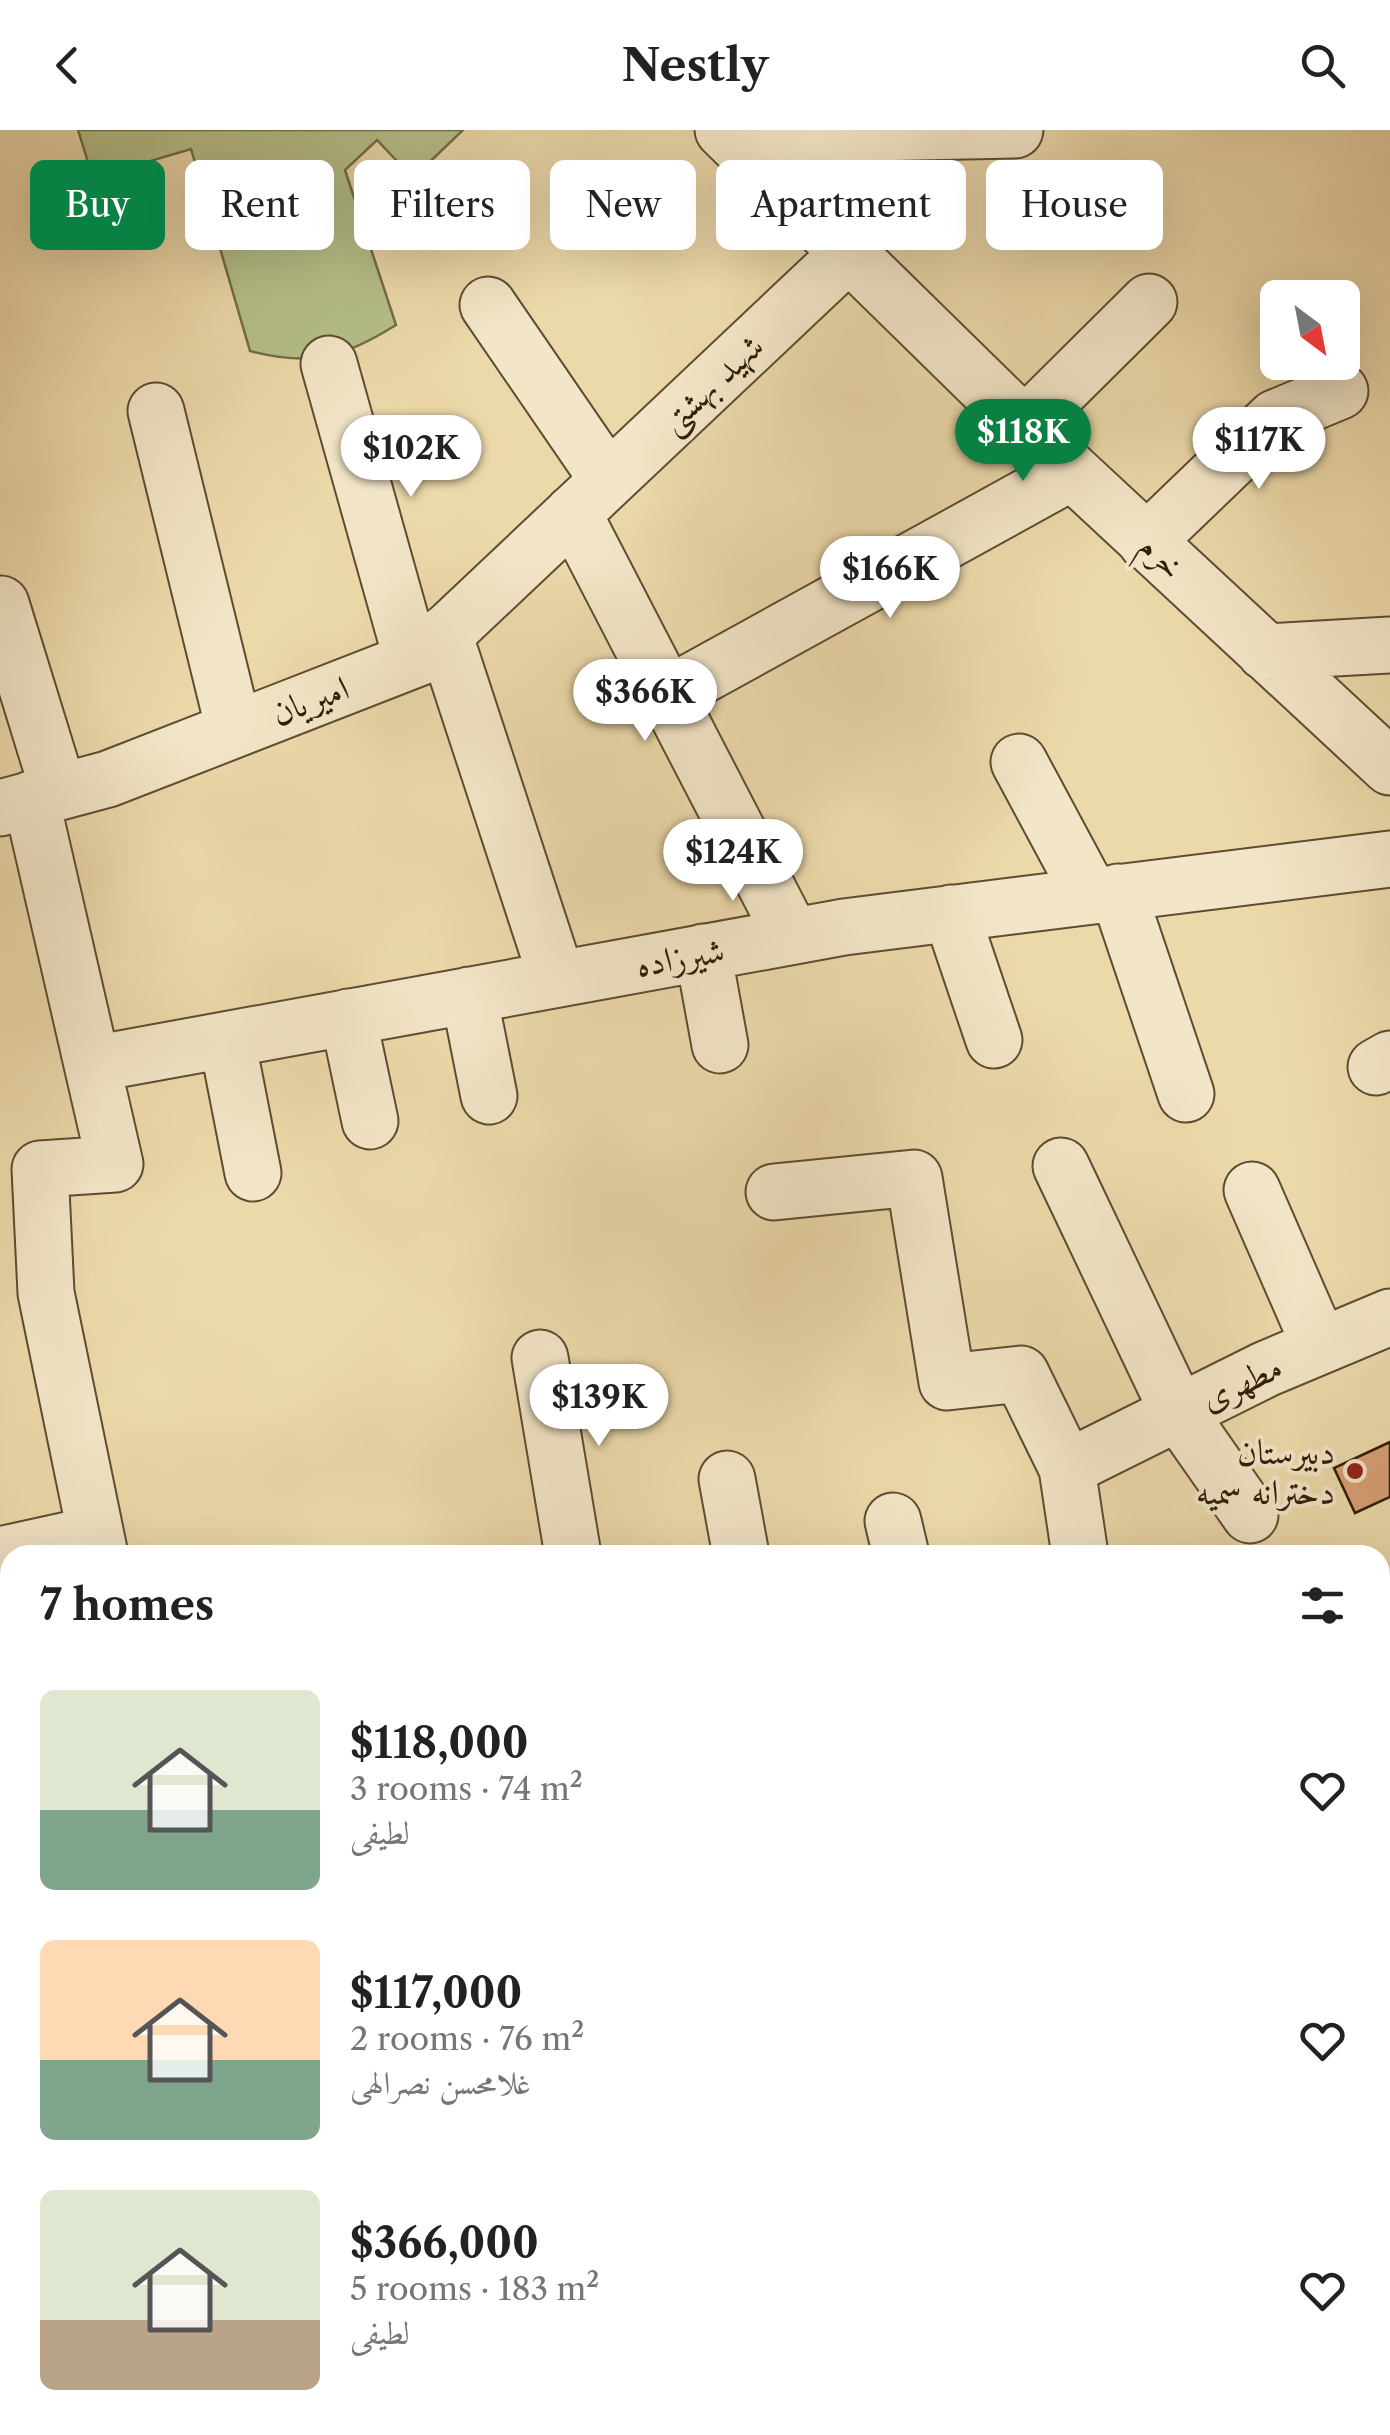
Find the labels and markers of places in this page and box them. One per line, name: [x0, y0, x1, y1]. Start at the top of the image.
pin: $118K: [953, 399, 1093, 484]
pin: $117K: [1189, 407, 1329, 492]
pin: $102K: [341, 415, 481, 500]
pin: $166K: [820, 536, 960, 621]
pin: $366K: [575, 659, 715, 744]
pin: $124K: [663, 819, 803, 904]
pin: $139K: [529, 1364, 669, 1449]
place label: دبیرستان دخترانه سمیه: [1196, 1430, 1335, 1513]
marker: دبیرستان دخترانه سمیه: [1344, 1460, 1366, 1482]

